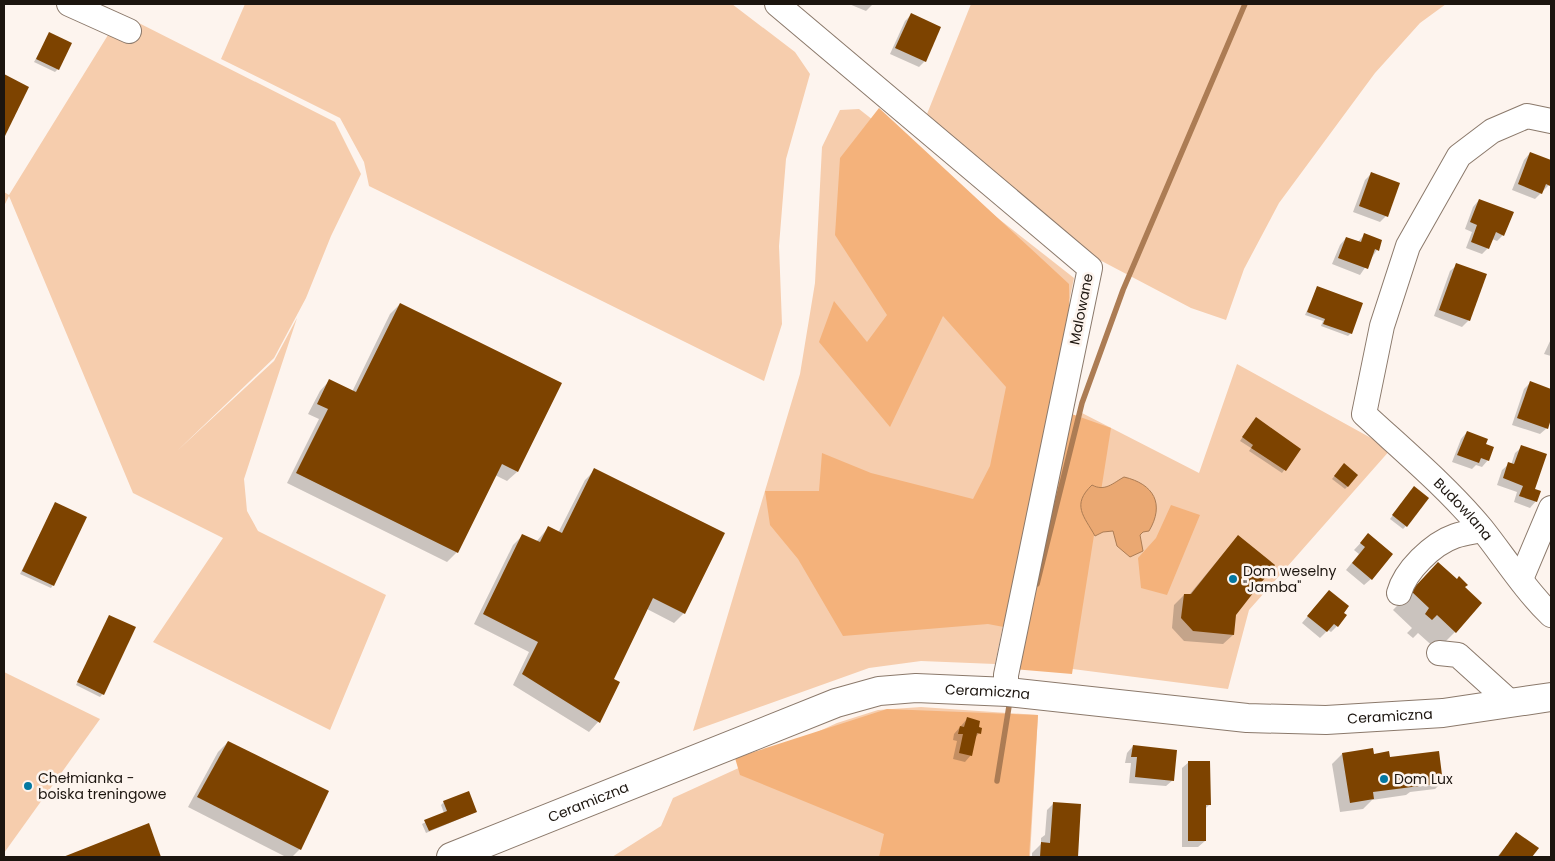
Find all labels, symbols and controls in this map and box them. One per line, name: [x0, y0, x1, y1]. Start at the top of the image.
street label: Malowane: [1064, 271, 1098, 346]
street label: Budowlana: [1429, 473, 1497, 545]
place label: Dom weselny "Jamba": [1243, 561, 1337, 597]
marker: Dom weselny "Jamba": [1227, 573, 1239, 585]
street label: Ceramiczna: [944, 679, 1031, 704]
street label: Ceramiczna: [1347, 704, 1433, 729]
place label: Chełmianka - boiska treningowe: [38, 768, 167, 804]
place label: Dom Lux: [1394, 769, 1453, 789]
marker: Dom Lux: [1378, 773, 1390, 785]
street label: Ceramiczna: [545, 777, 632, 827]
marker: Chełmianka - boiska treningowe: [22, 780, 34, 792]

